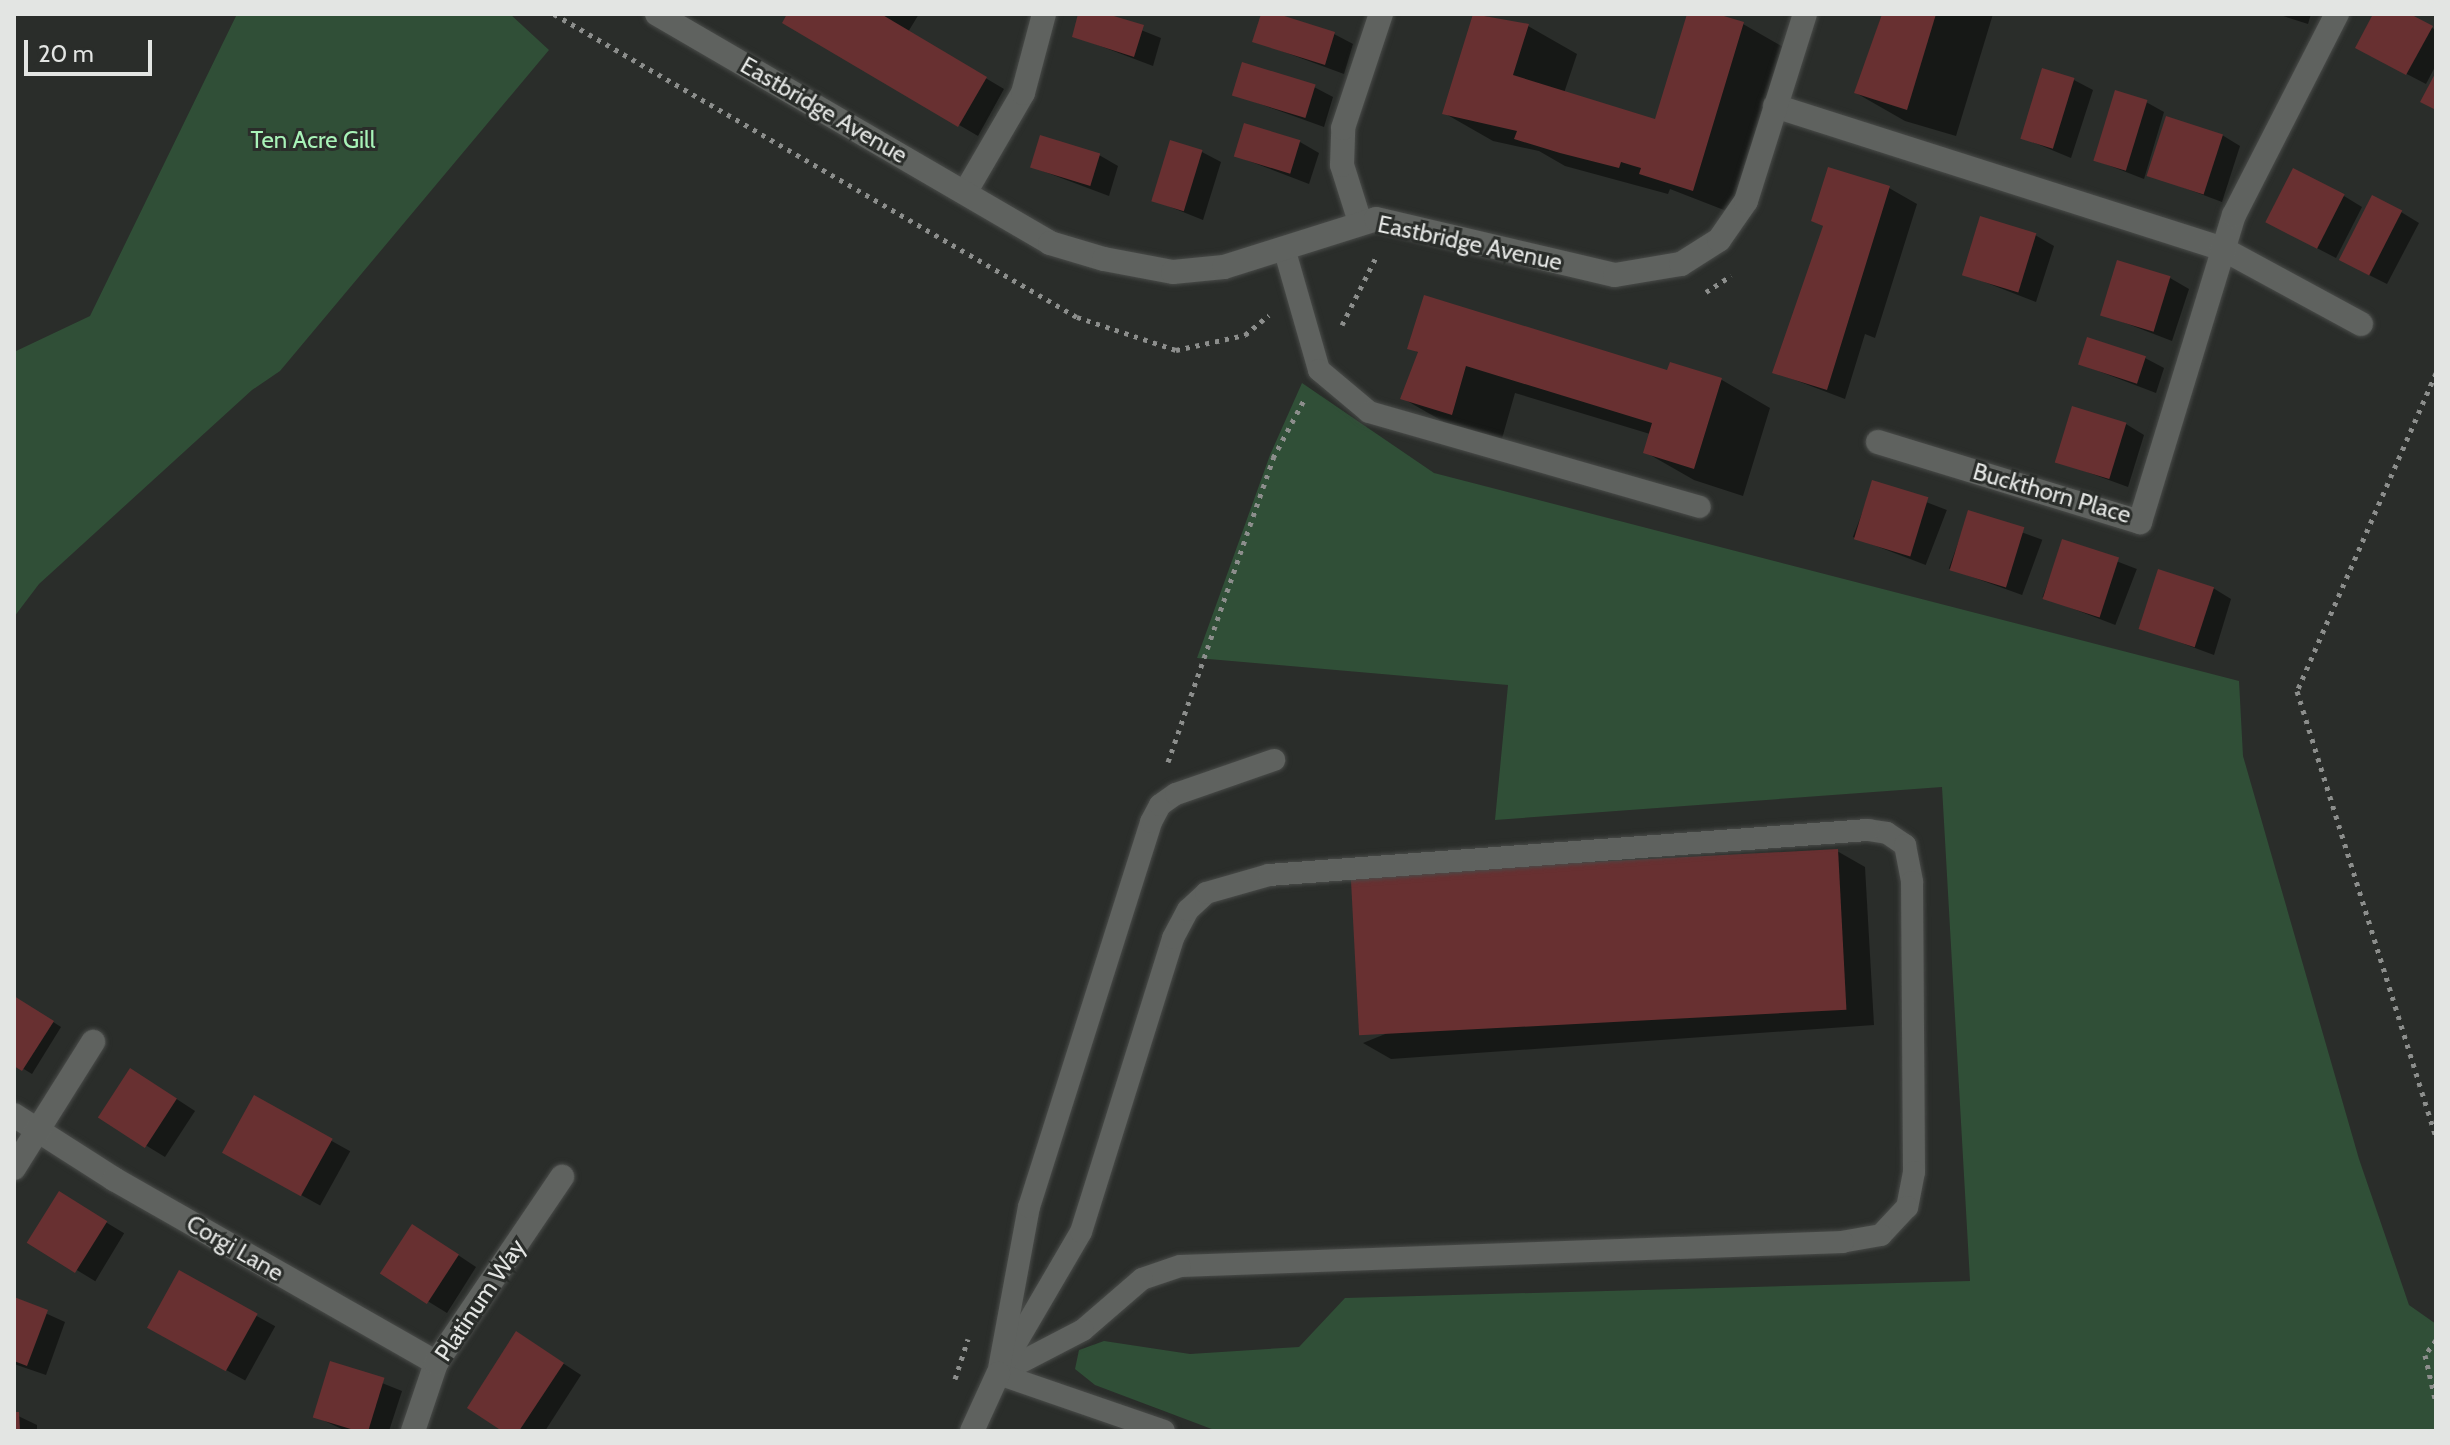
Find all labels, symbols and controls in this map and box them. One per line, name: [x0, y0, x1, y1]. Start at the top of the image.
scale bar: [28, 24, 156, 74]
text: 20 m: [38, 39, 94, 68]
street label: Eastbridge Avenue: [735, 51, 913, 169]
park label: Ten Acre Gill: [251, 126, 375, 154]
street label: Eastbridge Avenue: [1375, 209, 1565, 277]
street label: Buckthorn Place: [1970, 457, 2134, 529]
street label: Corgi Lane: [181, 1209, 289, 1287]
street label: Platinum Way: [429, 1233, 531, 1367]

